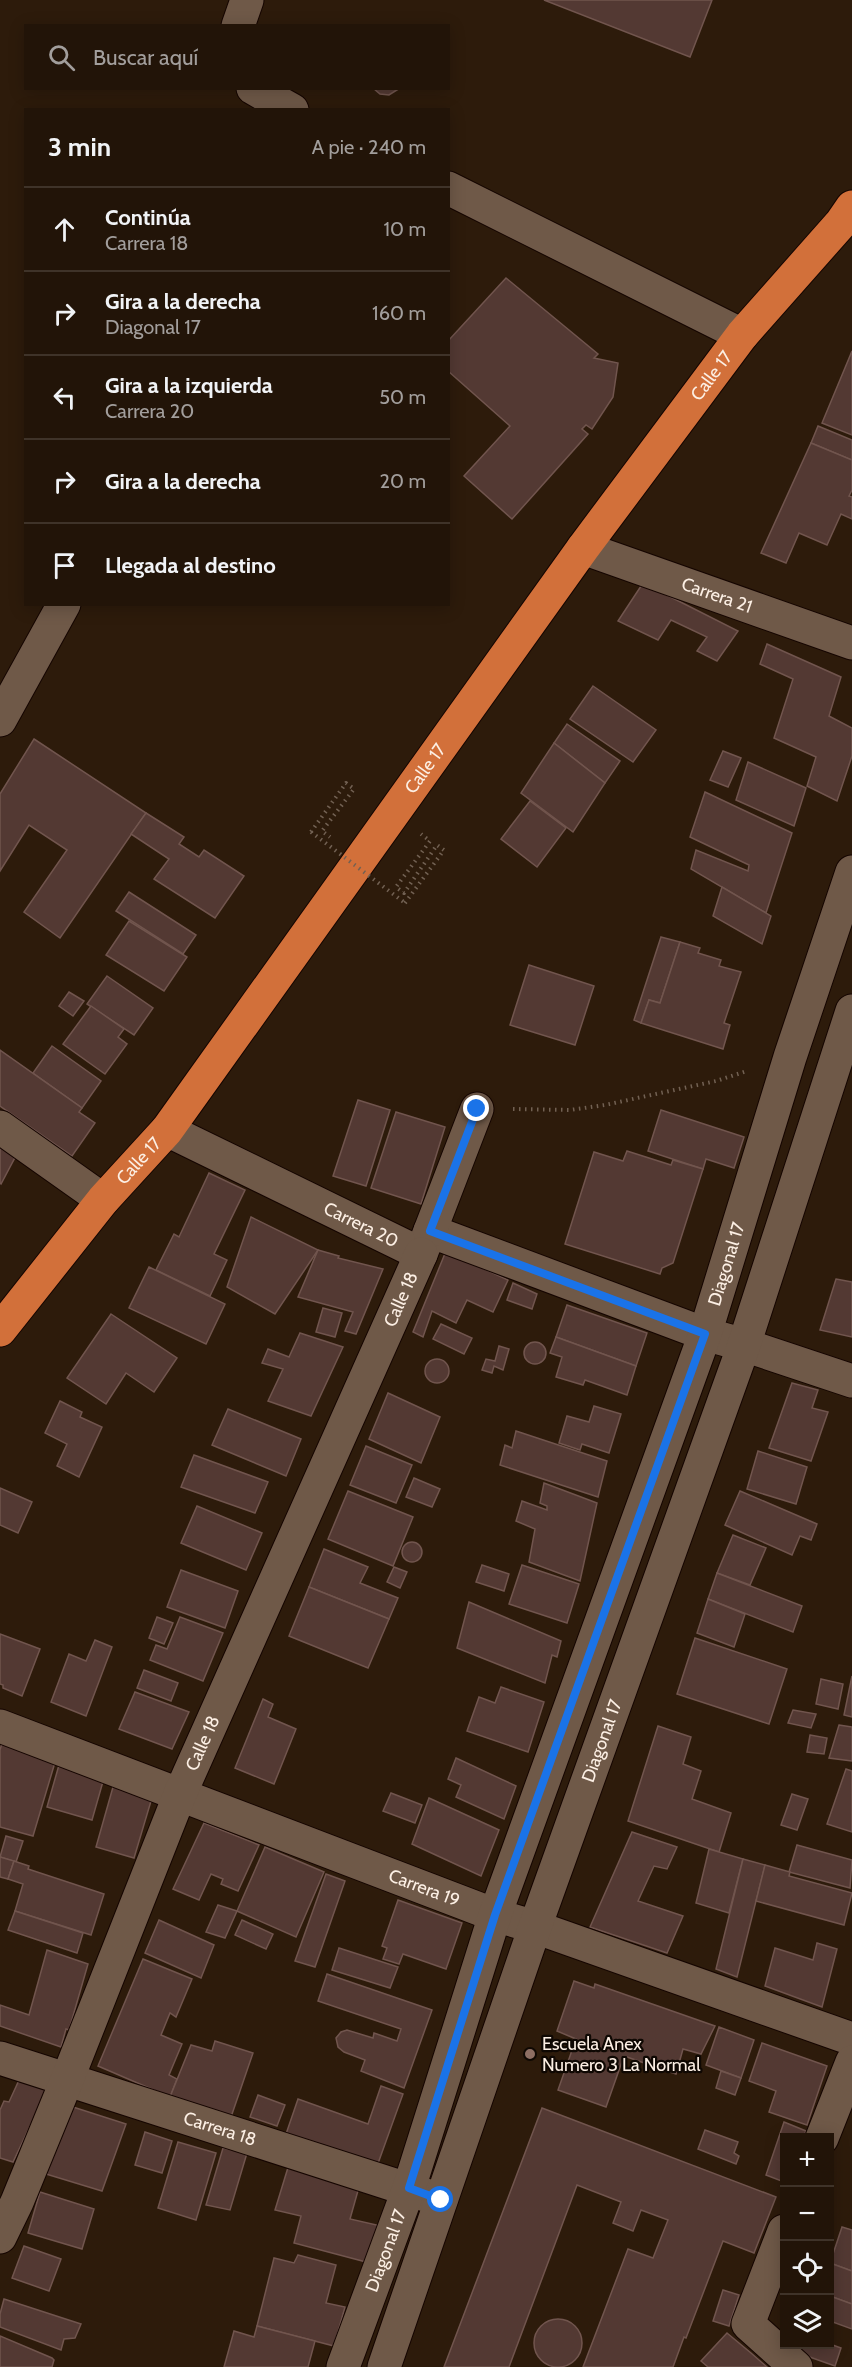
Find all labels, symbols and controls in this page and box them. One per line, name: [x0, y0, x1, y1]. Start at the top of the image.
search box: [24, 24, 450, 90]
icon: search: [45, 41, 78, 74]
text: Buscar aquí: [93, 44, 198, 71]
text: 3 min: [48, 131, 111, 163]
text: A pie · 240 m: [312, 135, 426, 159]
text: Continúa: [105, 204, 191, 231]
icon: ahead: [48, 213, 81, 246]
text: 10 m: [383, 217, 426, 241]
text: Carrera 18: [105, 231, 188, 255]
text: Gira a la derecha: [105, 288, 261, 315]
icon: right: [48, 297, 81, 330]
text: 160 m: [372, 301, 426, 325]
text: Diagonal 17: [105, 315, 201, 339]
street label: Calle 17: [686, 347, 737, 405]
text: Gira a la izquierda: [105, 372, 273, 399]
icon: left: [48, 381, 81, 414]
text: 50 m: [379, 385, 426, 409]
text: Carrera 20: [105, 399, 194, 423]
icon: right: [48, 465, 81, 498]
text: Gira a la derecha: [105, 468, 261, 495]
text: 20 m: [380, 469, 426, 493]
icon: arrive: [48, 549, 81, 582]
text: Llegada al destino: [105, 552, 276, 579]
street label: Carrera 21: [678, 573, 755, 618]
street label: Calle 17: [400, 739, 451, 798]
route end: [463, 1095, 489, 1121]
street label: Calle 17: [112, 1133, 166, 1189]
street label: Carrera 20: [320, 1197, 402, 1252]
street label: Diagonal 17: [703, 1220, 750, 1308]
street label: Calle 18: [379, 1268, 423, 1330]
street label: Diagonal 17: [577, 1697, 627, 1785]
street label: Calle 18: [181, 1712, 225, 1774]
street label: Carrera 19: [385, 1864, 463, 1912]
place label: Escuela Anex Numero 3 La Normal: [542, 2033, 701, 2076]
marker: Escuela Anex Numero 3 La Normal: [523, 2047, 537, 2061]
street label: Carrera 18: [181, 2107, 259, 2151]
map controls: [780, 2133, 834, 2349]
button: +: [780, 2133, 834, 2187]
route start: [427, 2186, 453, 2212]
button: −: [780, 2187, 834, 2241]
street label: Diagonal 17: [361, 2206, 411, 2295]
button: locate: [780, 2241, 834, 2295]
button: layers: [780, 2295, 834, 2349]

